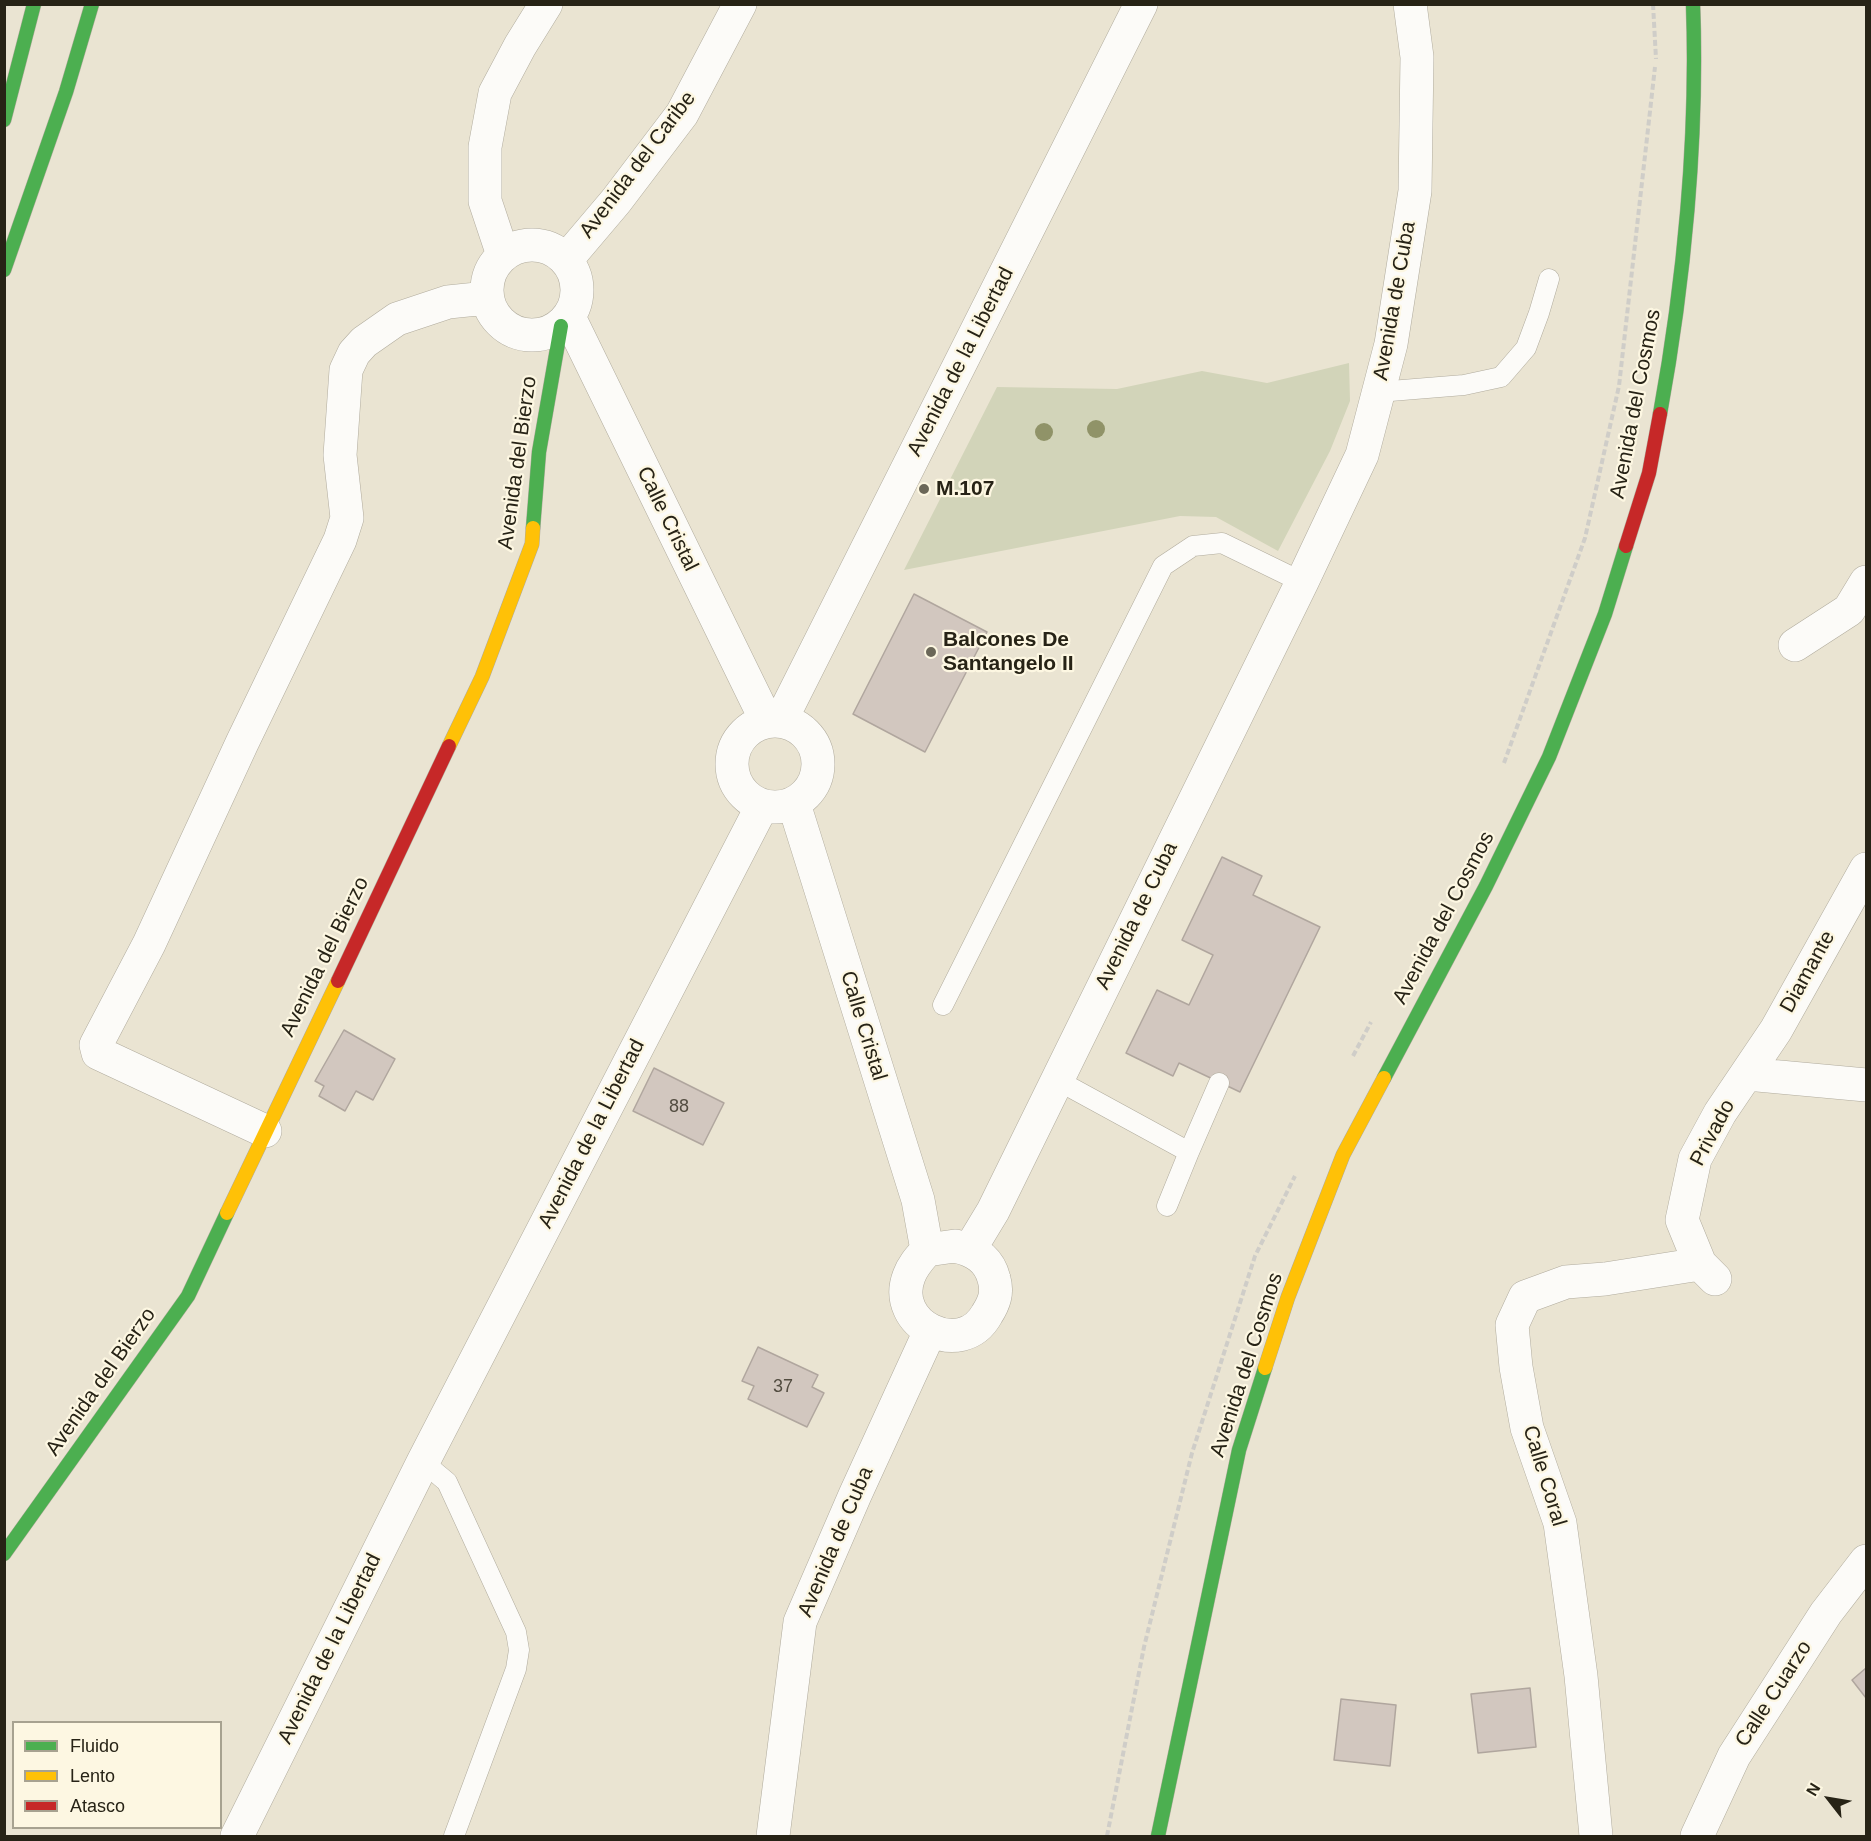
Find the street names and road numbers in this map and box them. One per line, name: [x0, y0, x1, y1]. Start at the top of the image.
street label: Avenida del Caribe: [575, 87, 701, 243]
street label: Avenida de Cuba: [1369, 220, 1421, 382]
street label: Avenida de la Libertad: [902, 263, 1020, 461]
street label: Avenida del Cosmos: [1605, 307, 1667, 501]
street label: Avenida del Bierzo: [493, 375, 543, 551]
street label: Calle Cristal: [631, 463, 703, 575]
street label: Avenida del Cosmos: [1388, 827, 1500, 1009]
street label: Avenida de Cuba: [1090, 838, 1184, 994]
street label: Avenida del Bierzo: [275, 873, 375, 1041]
street label: Diamante: [1775, 927, 1841, 1017]
street label: Calle Cristal: [834, 968, 892, 1084]
street label: Avenida de la Libertad: [533, 1035, 651, 1233]
street label: Privado: [1685, 1096, 1741, 1170]
street label: Avenida del Cosmos: [1205, 1270, 1289, 1460]
street label: Avenida del Bierzo: [41, 1303, 161, 1461]
street label: Calle Coral: [1517, 1423, 1571, 1529]
street label: Avenida de Cuba: [793, 1463, 879, 1621]
street label: Avenida de la Libertad: [273, 1550, 387, 1748]
street label: Calle Cuarzo: [1730, 1636, 1818, 1752]

